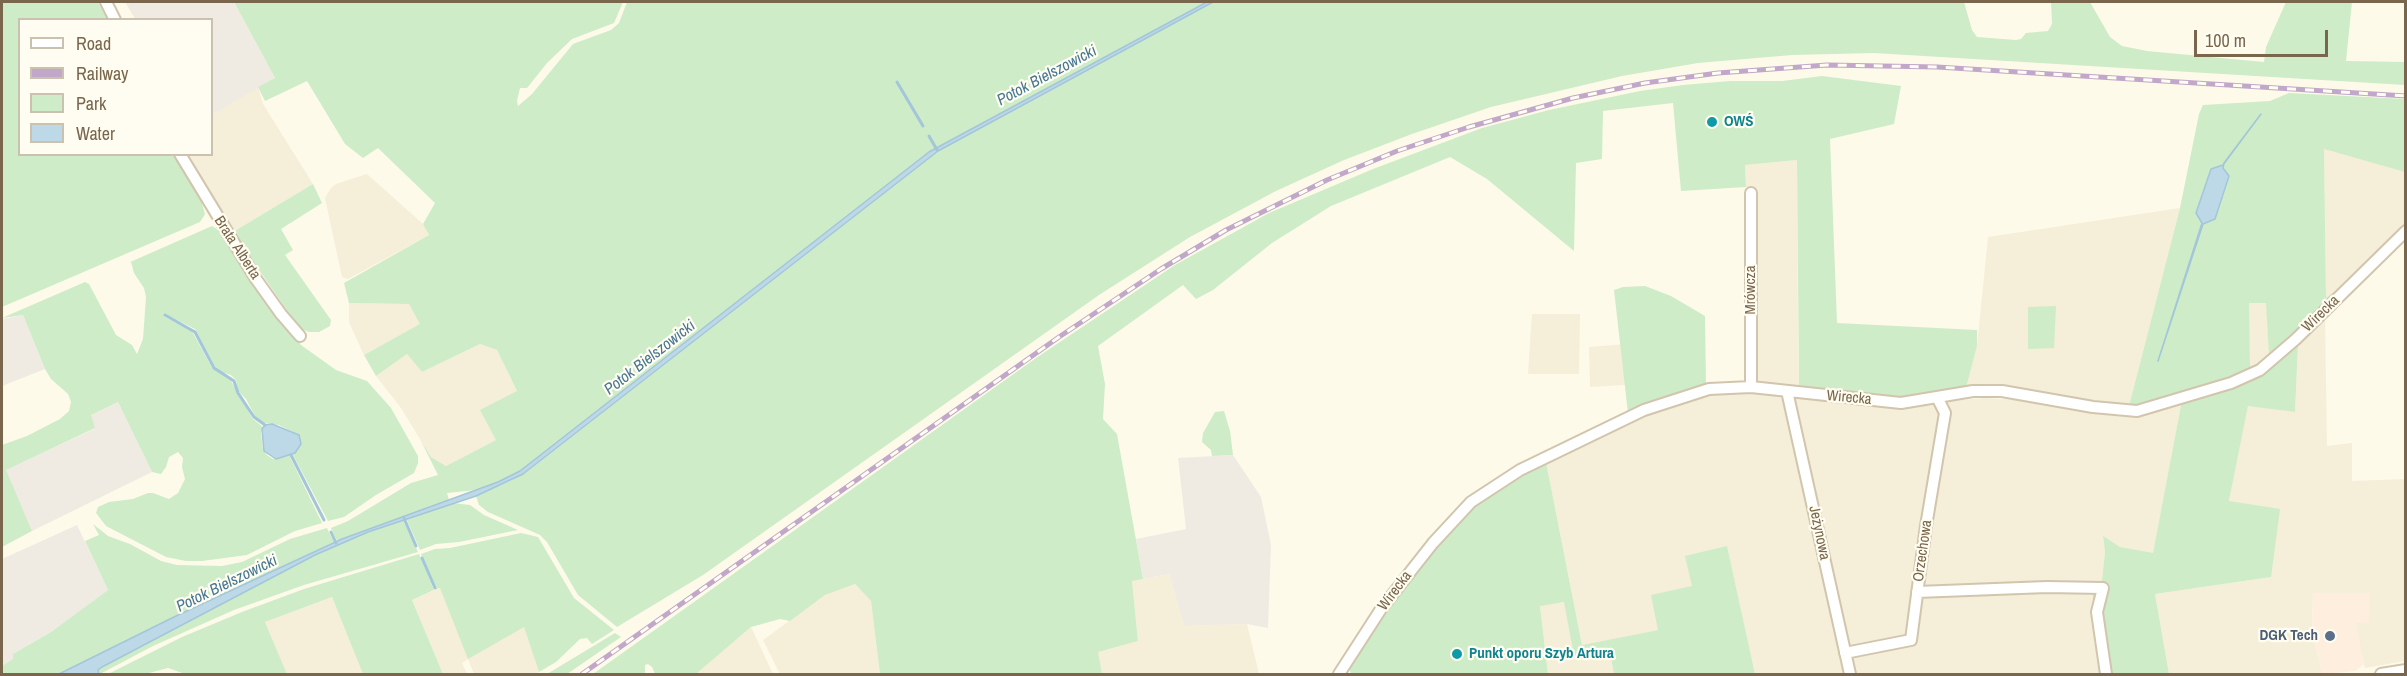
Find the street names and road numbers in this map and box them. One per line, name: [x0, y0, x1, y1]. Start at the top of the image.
street label: Brata Alberta: [210, 213, 264, 283]
street label: Mrówcza: [1742, 265, 1760, 315]
street label: Wirecka: [2299, 292, 2343, 336]
street label: Wirecka: [1826, 387, 1872, 409]
street label: Jeżynowa: [1805, 504, 1833, 562]
street label: Orzechowa: [1910, 519, 1936, 583]
street label: Wirecka: [1374, 568, 1416, 614]

